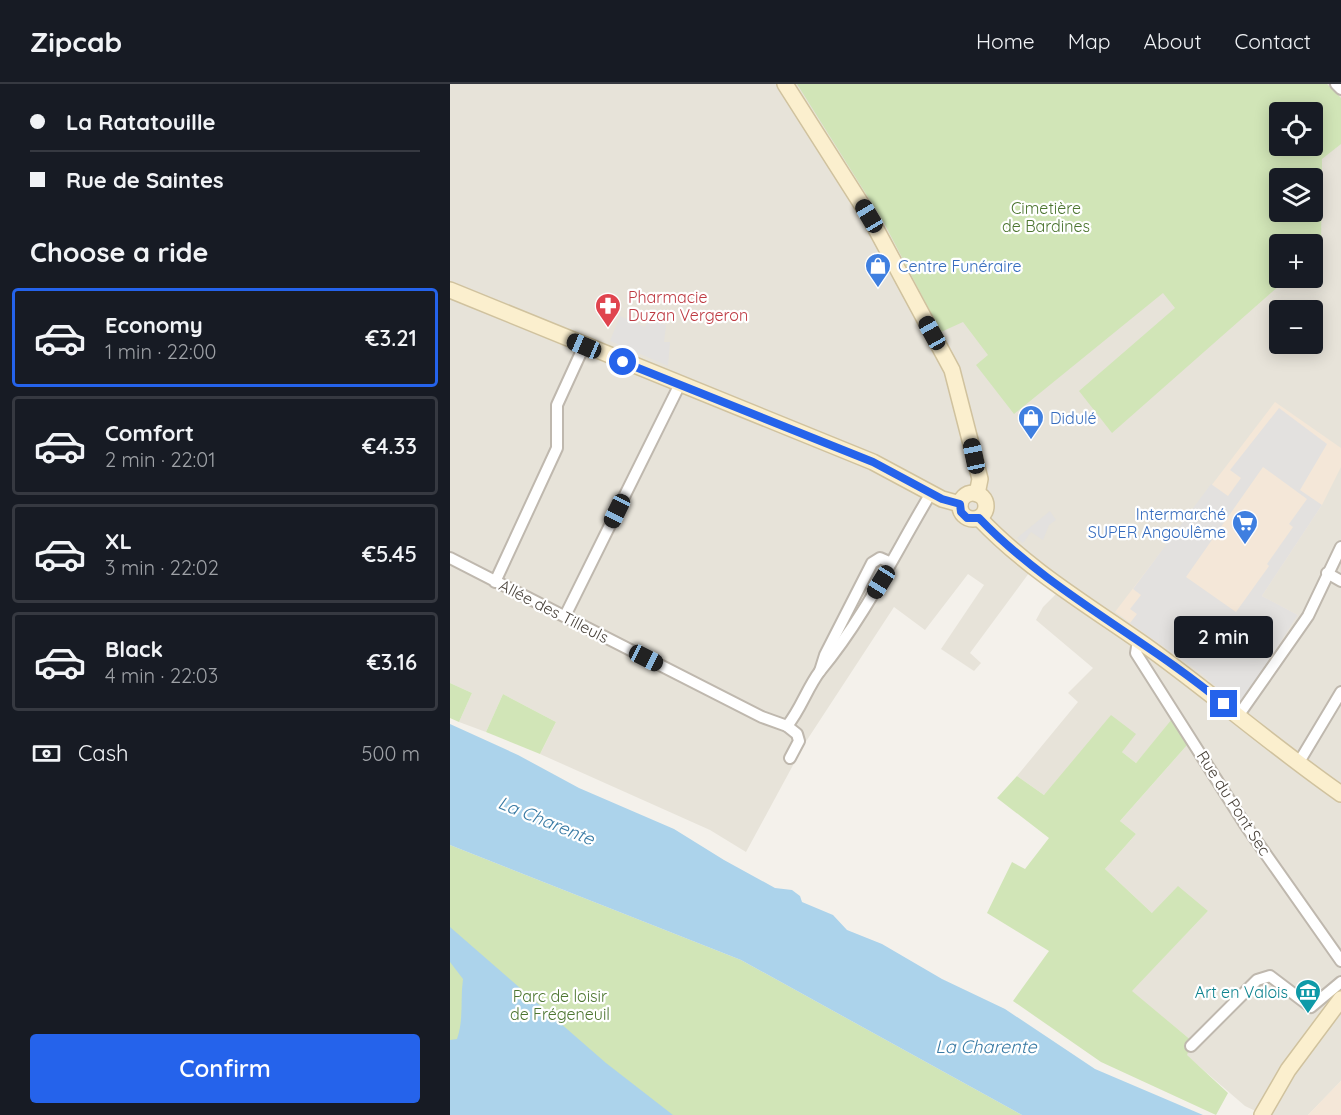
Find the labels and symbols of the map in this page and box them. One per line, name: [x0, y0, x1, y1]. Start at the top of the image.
car: [852, 196, 886, 236]
park label: Cimetière de Bardines: [1002, 198, 1090, 236]
shop icon: Centre Funéraire: [863, 251, 893, 289]
place label: Centre Funéraire: [898, 256, 1022, 276]
place label: Pharmacie Duzan Vergeron: [628, 287, 748, 325]
pharmacy icon: Pharmacie Duzan Vergeron: [593, 291, 623, 329]
car: [915, 313, 949, 353]
car: [564, 331, 604, 361]
route start: [609, 348, 636, 375]
shop icon: Didulé: [1016, 403, 1046, 441]
place label: Didulé: [1050, 408, 1097, 428]
car: [961, 437, 987, 475]
car: [601, 491, 633, 531]
place label: Intermarché SUPER Angoulême: [1088, 504, 1226, 542]
supermarket icon: Intermarché SUPER Angoulême: [1230, 508, 1260, 546]
car: [864, 562, 898, 602]
street label: Allée des Tilleuls: [496, 575, 612, 647]
callout: 2 min: [1174, 617, 1274, 659]
car: [626, 642, 666, 674]
route end: [1210, 690, 1237, 717]
street label: Rue du Pont Sec: [1193, 747, 1275, 859]
water label: La Charente: [495, 791, 598, 851]
museum icon: Art en Valois: [1293, 977, 1323, 1015]
place label: Art en Valois: [1195, 982, 1288, 1002]
park label: Parc de loisir de Frégeneuil: [510, 986, 610, 1024]
water label: La Charente: [935, 1035, 1038, 1058]

